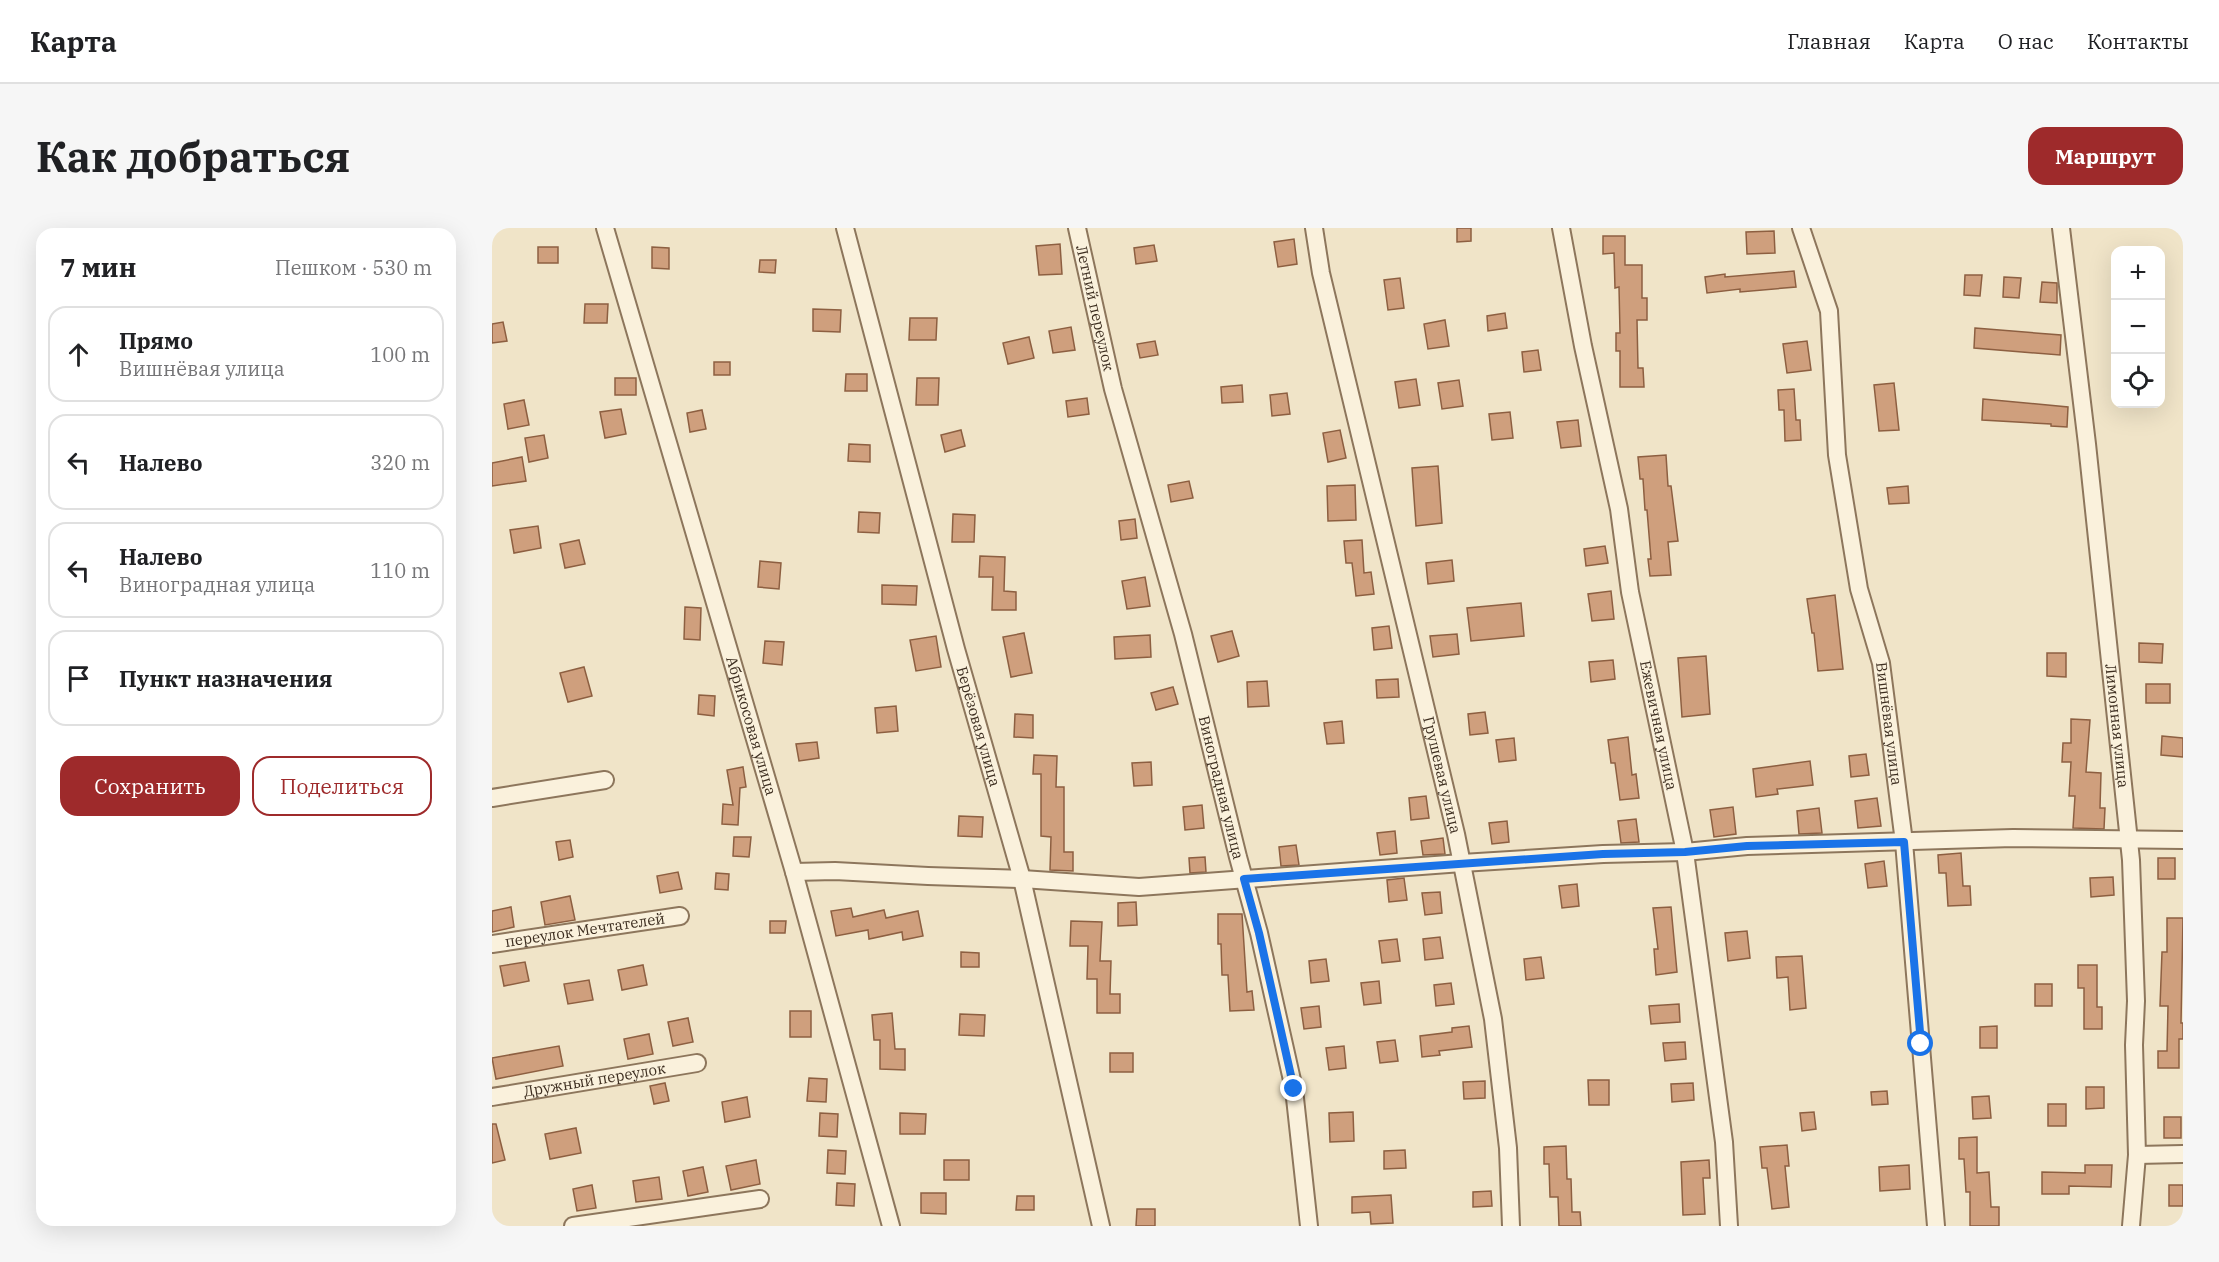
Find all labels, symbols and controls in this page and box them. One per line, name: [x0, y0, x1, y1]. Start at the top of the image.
text: Карта: [30, 23, 117, 60]
text: Главная: [1787, 27, 1871, 55]
text: Карта: [1904, 27, 1965, 55]
text: О нас: [1998, 27, 2054, 55]
text: Контакты: [2087, 27, 2189, 55]
button: Маршрут: [2028, 127, 2183, 185]
text: Как добраться: [36, 129, 350, 184]
street label: Летний переулок: [1072, 243, 1119, 373]
map controls: [2111, 246, 2165, 408]
button: +: [2111, 246, 2165, 300]
text: 7 мин: [60, 250, 136, 284]
text: Пешком · 530 m: [275, 254, 432, 281]
button: −: [2111, 300, 2165, 354]
text: Прямо: [119, 326, 193, 355]
icon: ahead: [62, 338, 95, 371]
text: 100 m: [370, 341, 430, 368]
button: locate: [2111, 354, 2165, 408]
text: Вишнёвая улица: [119, 355, 285, 382]
icon: left: [62, 446, 95, 479]
text: Налево: [119, 448, 203, 477]
text: 320 m: [370, 449, 430, 476]
text: Налево: [119, 542, 203, 571]
icon: left: [62, 554, 95, 587]
text: 110 m: [370, 557, 430, 584]
text: Виноградная улица: [119, 571, 315, 598]
street label: Абрикосовая улица: [722, 654, 781, 798]
street label: Ежевичная улица: [1636, 659, 1682, 792]
street label: Вишнёвая улица: [1872, 661, 1907, 786]
icon: arrive: [62, 662, 95, 695]
street label: Лимонная улица: [2101, 663, 2133, 789]
text: Пункт назначения: [119, 664, 333, 693]
street label: Берёзовая улица: [952, 664, 1005, 789]
street label: Виноградная улица: [1195, 714, 1248, 861]
street label: Грушевая улица: [1419, 715, 1466, 835]
button: Сохранить: [60, 756, 240, 816]
button: Поделиться: [252, 756, 432, 816]
street label: переулок Мечтателей: [504, 908, 666, 951]
route start: [1907, 1030, 1933, 1056]
street label: Дружный переулок: [522, 1058, 667, 1101]
route end: [1280, 1075, 1306, 1101]

